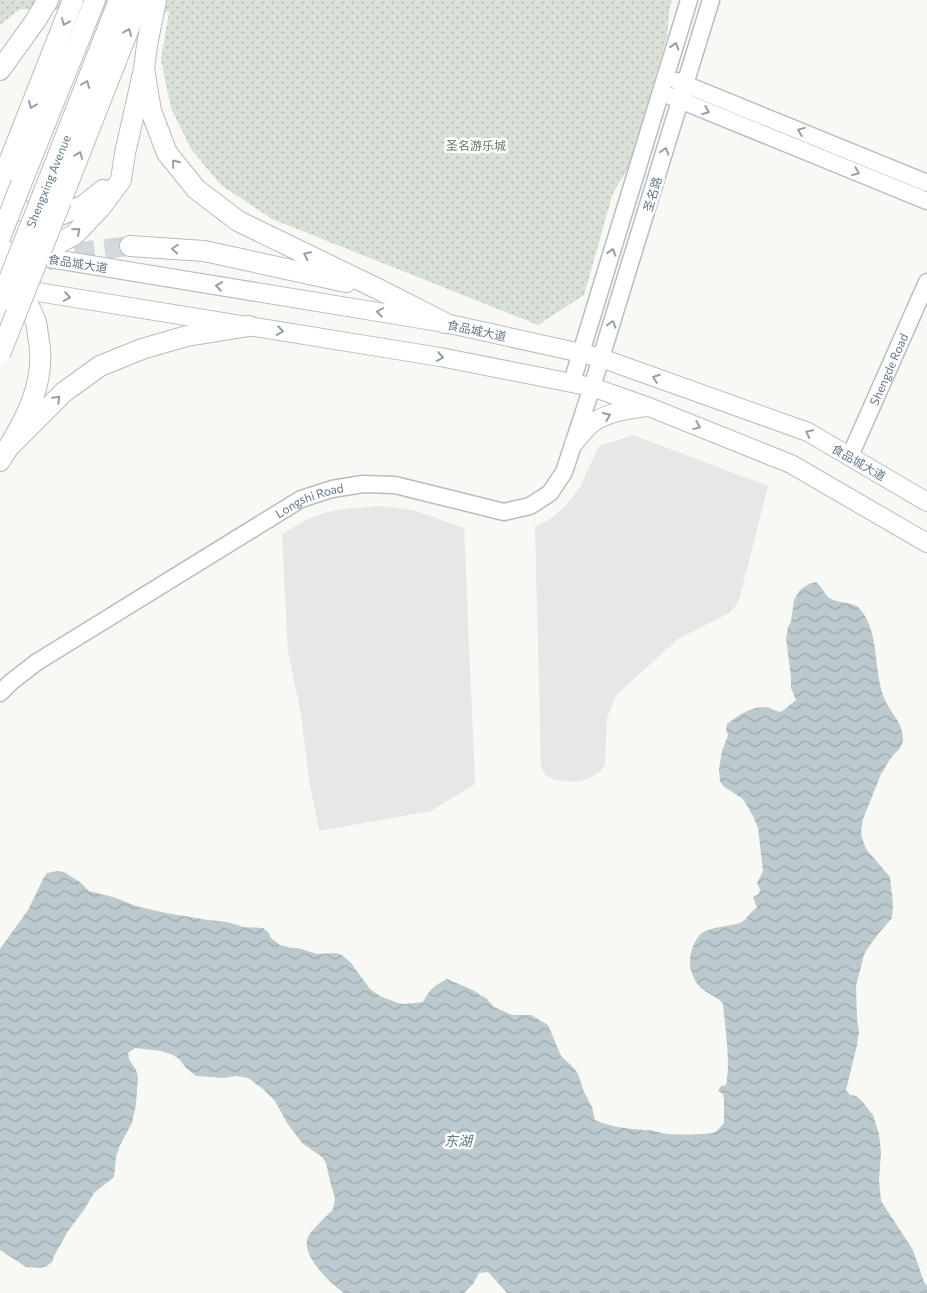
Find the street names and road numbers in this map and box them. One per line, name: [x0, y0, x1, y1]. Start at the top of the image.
street label: Shengxing Avenue: [23, 133, 73, 229]
street label: 圣名路: [640, 175, 664, 213]
street label: 食品城大道: [47, 251, 109, 275]
street label: 食品城大道: [446, 317, 508, 343]
street label: Shengde Road: [866, 331, 910, 407]
street label: 食品城大道: [830, 441, 888, 483]
street label: Longshi Road: [272, 480, 344, 520]

